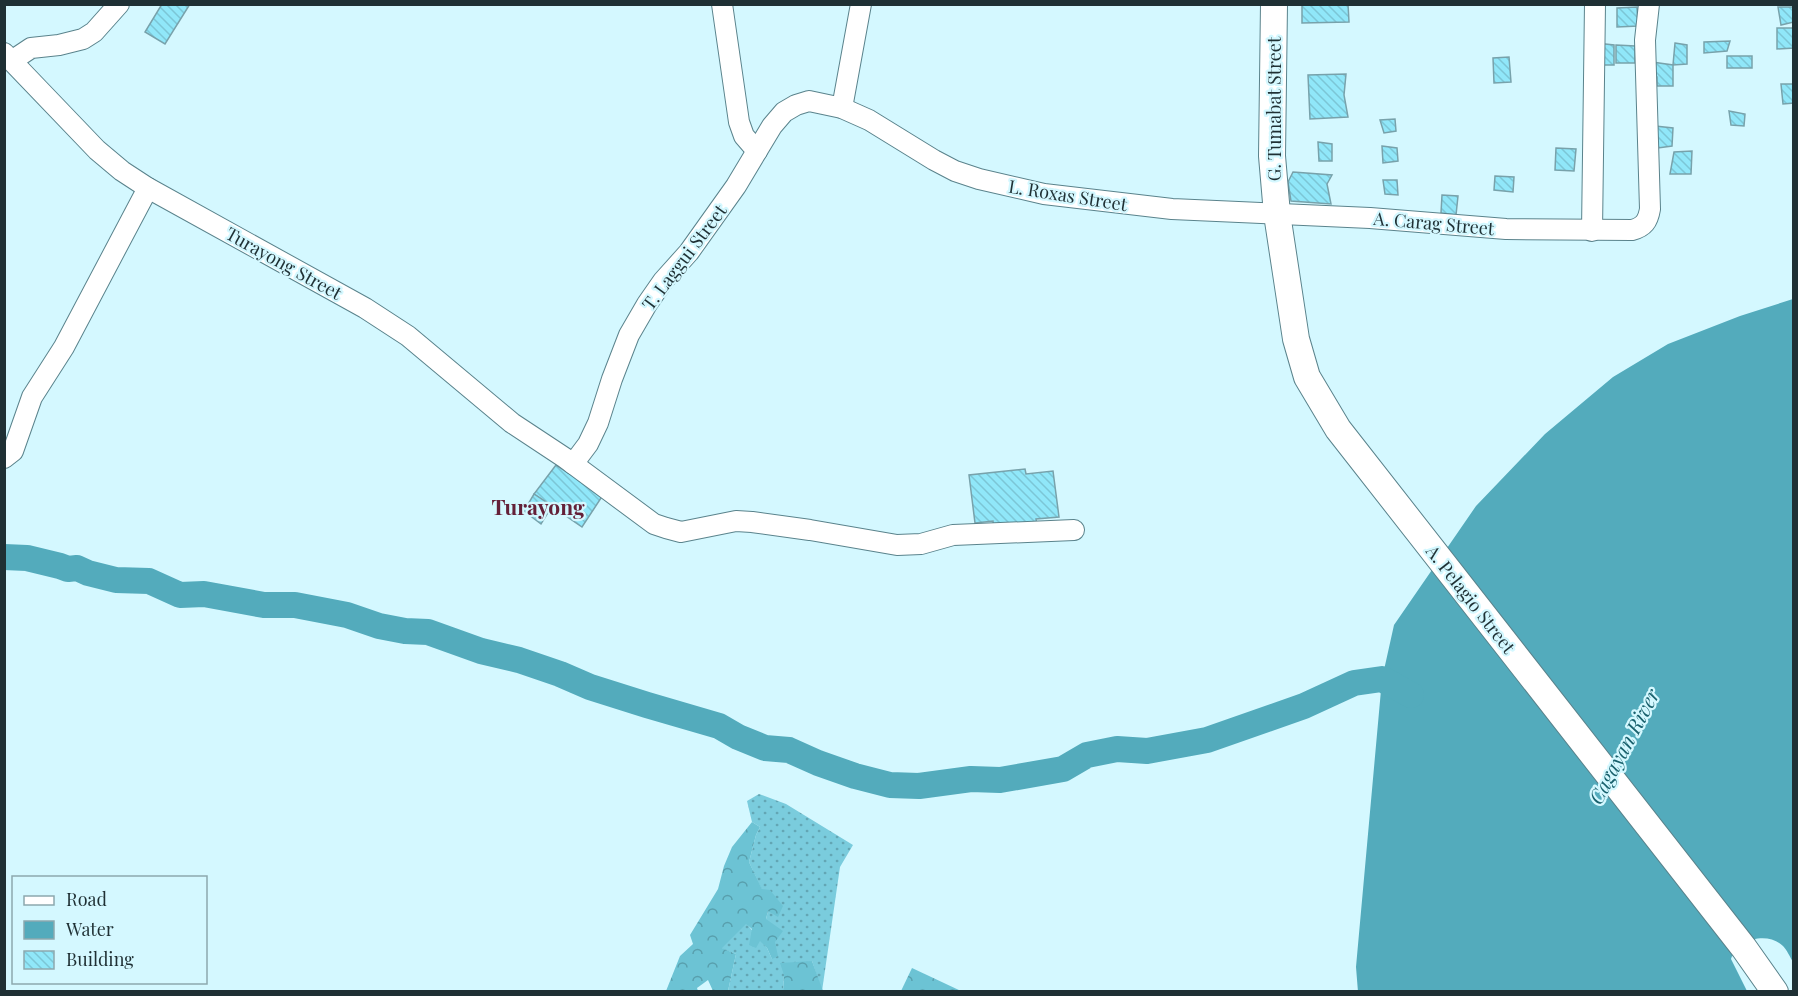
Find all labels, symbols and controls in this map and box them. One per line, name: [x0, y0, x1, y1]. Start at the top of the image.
street label: G. Tumabat Street: [1262, 36, 1286, 181]
street label: L. Roxas Street: [1007, 174, 1130, 216]
street label: T. Laggui Street: [636, 199, 732, 315]
street label: A. Carag Street: [1372, 206, 1496, 240]
street label: Turayong Street: [222, 221, 347, 305]
district label: Turayong: [491, 492, 585, 520]
street label: A. Pelagio Street: [1420, 539, 1521, 659]
water label: Cagayan River: [1581, 682, 1665, 808]
legend: [12, 876, 207, 984]
text: Road: [66, 887, 107, 911]
text: Water: [65, 917, 114, 941]
text: Building: [66, 947, 134, 971]

